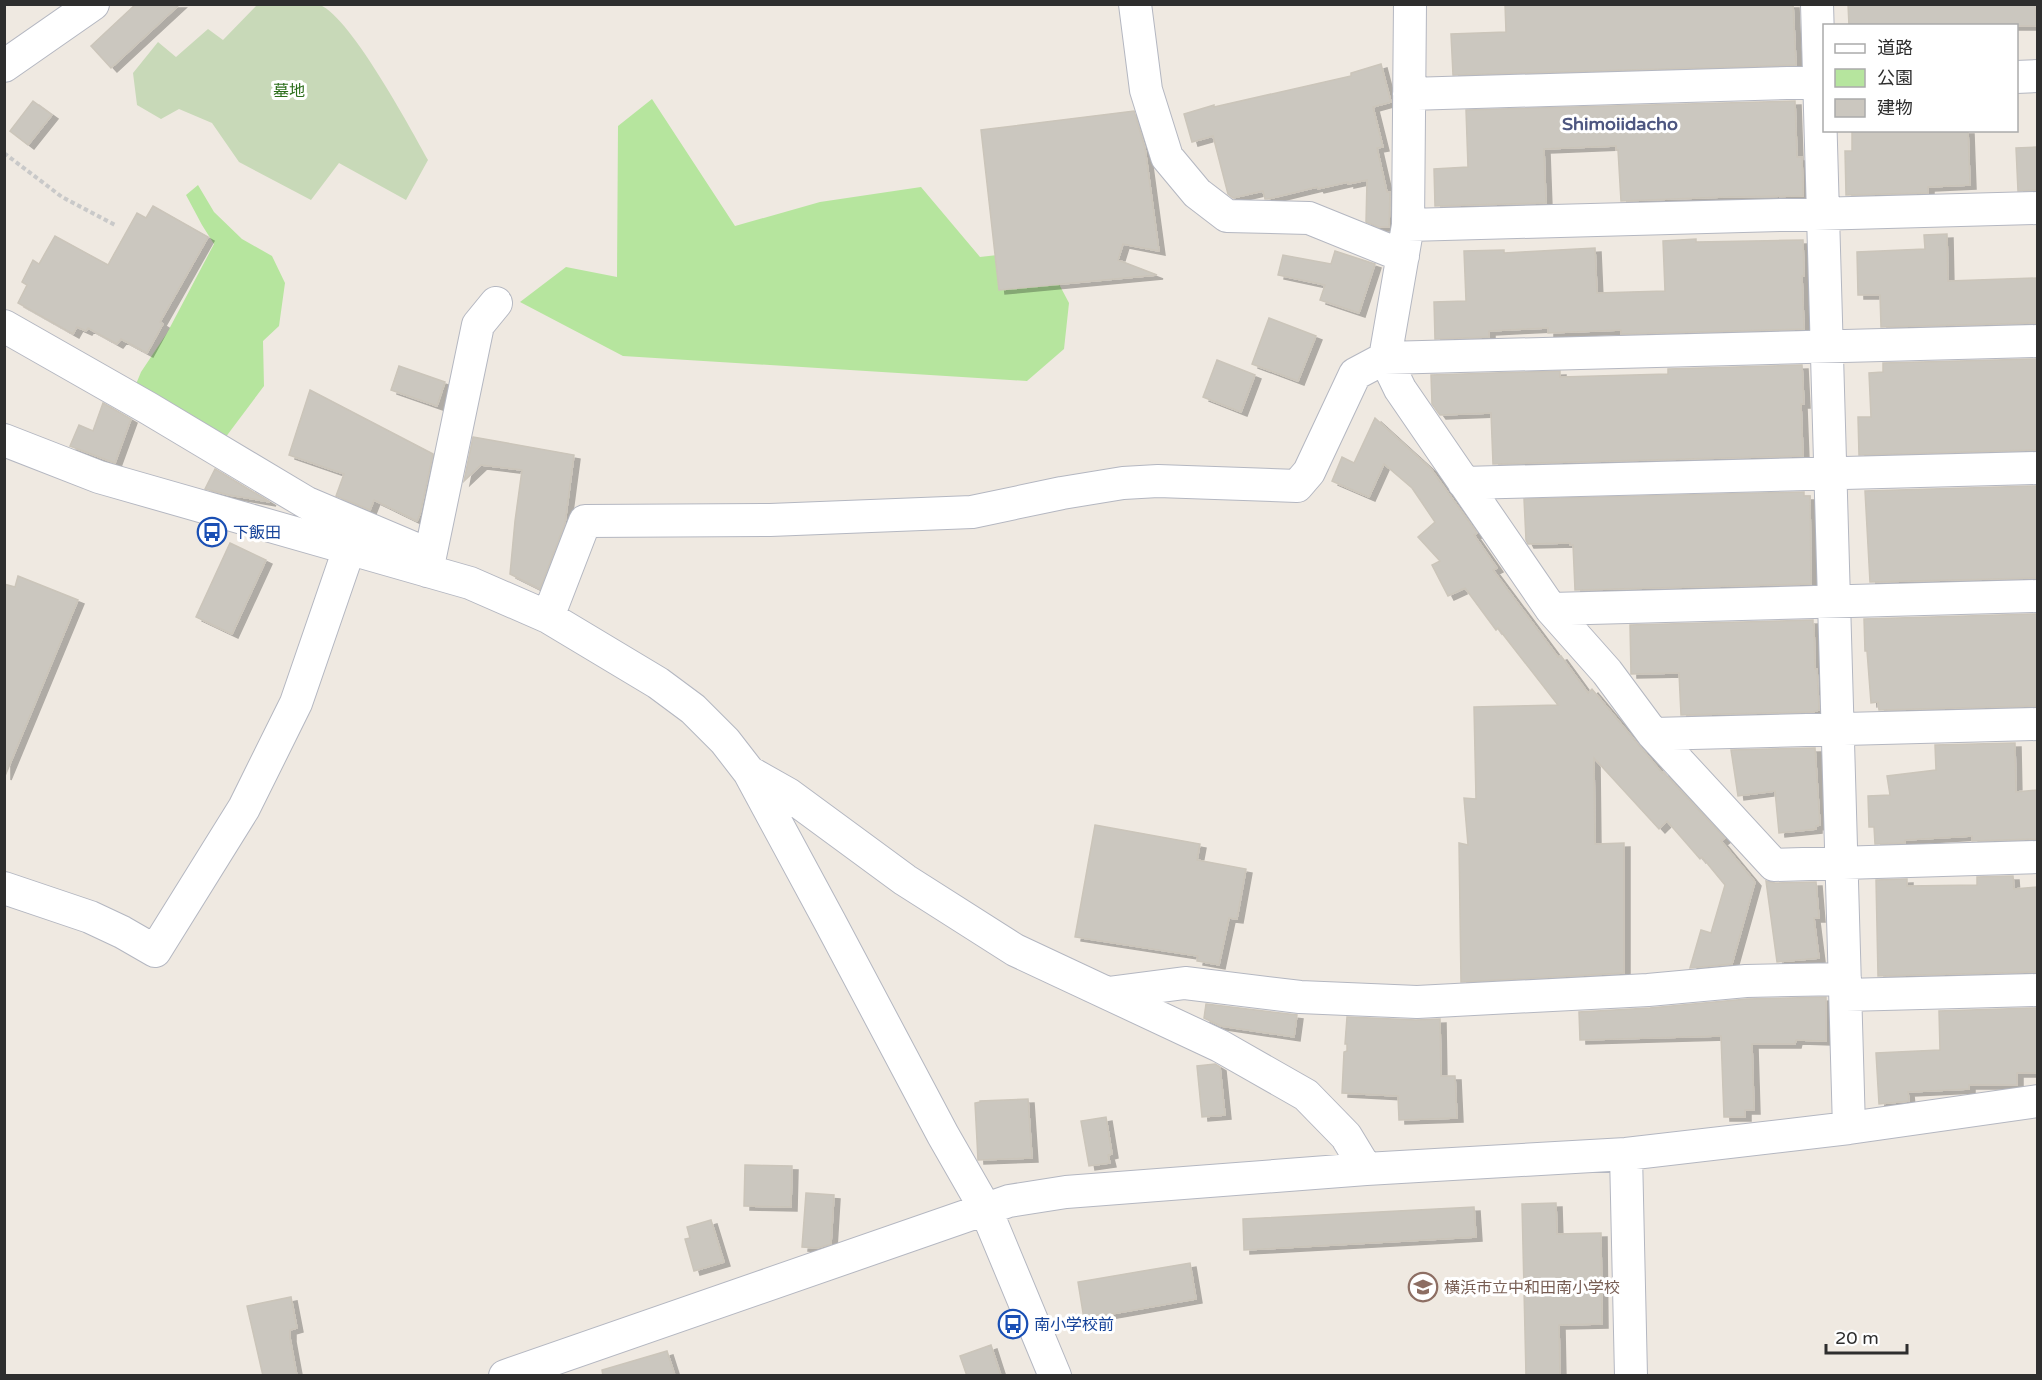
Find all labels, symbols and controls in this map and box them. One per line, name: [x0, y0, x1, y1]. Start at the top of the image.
legend: [1823, 24, 2018, 132]
text: 道路: [1877, 37, 1913, 59]
text: 公園: [1877, 67, 1913, 89]
park label: 墓地: [273, 81, 305, 101]
text: 建物: [1877, 97, 1913, 119]
district label: Shimoiidacho: [1562, 113, 1678, 135]
bus stop icon: 下飯田: [196, 516, 228, 548]
place label: 下飯田: [233, 523, 281, 543]
school or university icon: 横浜市立中和田南小学校: [1407, 1271, 1439, 1303]
place label: 横浜市立中和田南小学校: [1444, 1278, 1620, 1298]
bus stop icon: 南小学校前: [997, 1308, 1029, 1340]
place label: 南小学校前: [1034, 1315, 1114, 1335]
scale bar: [1826, 1317, 1907, 1355]
text: 20 m: [1835, 1327, 1879, 1349]

